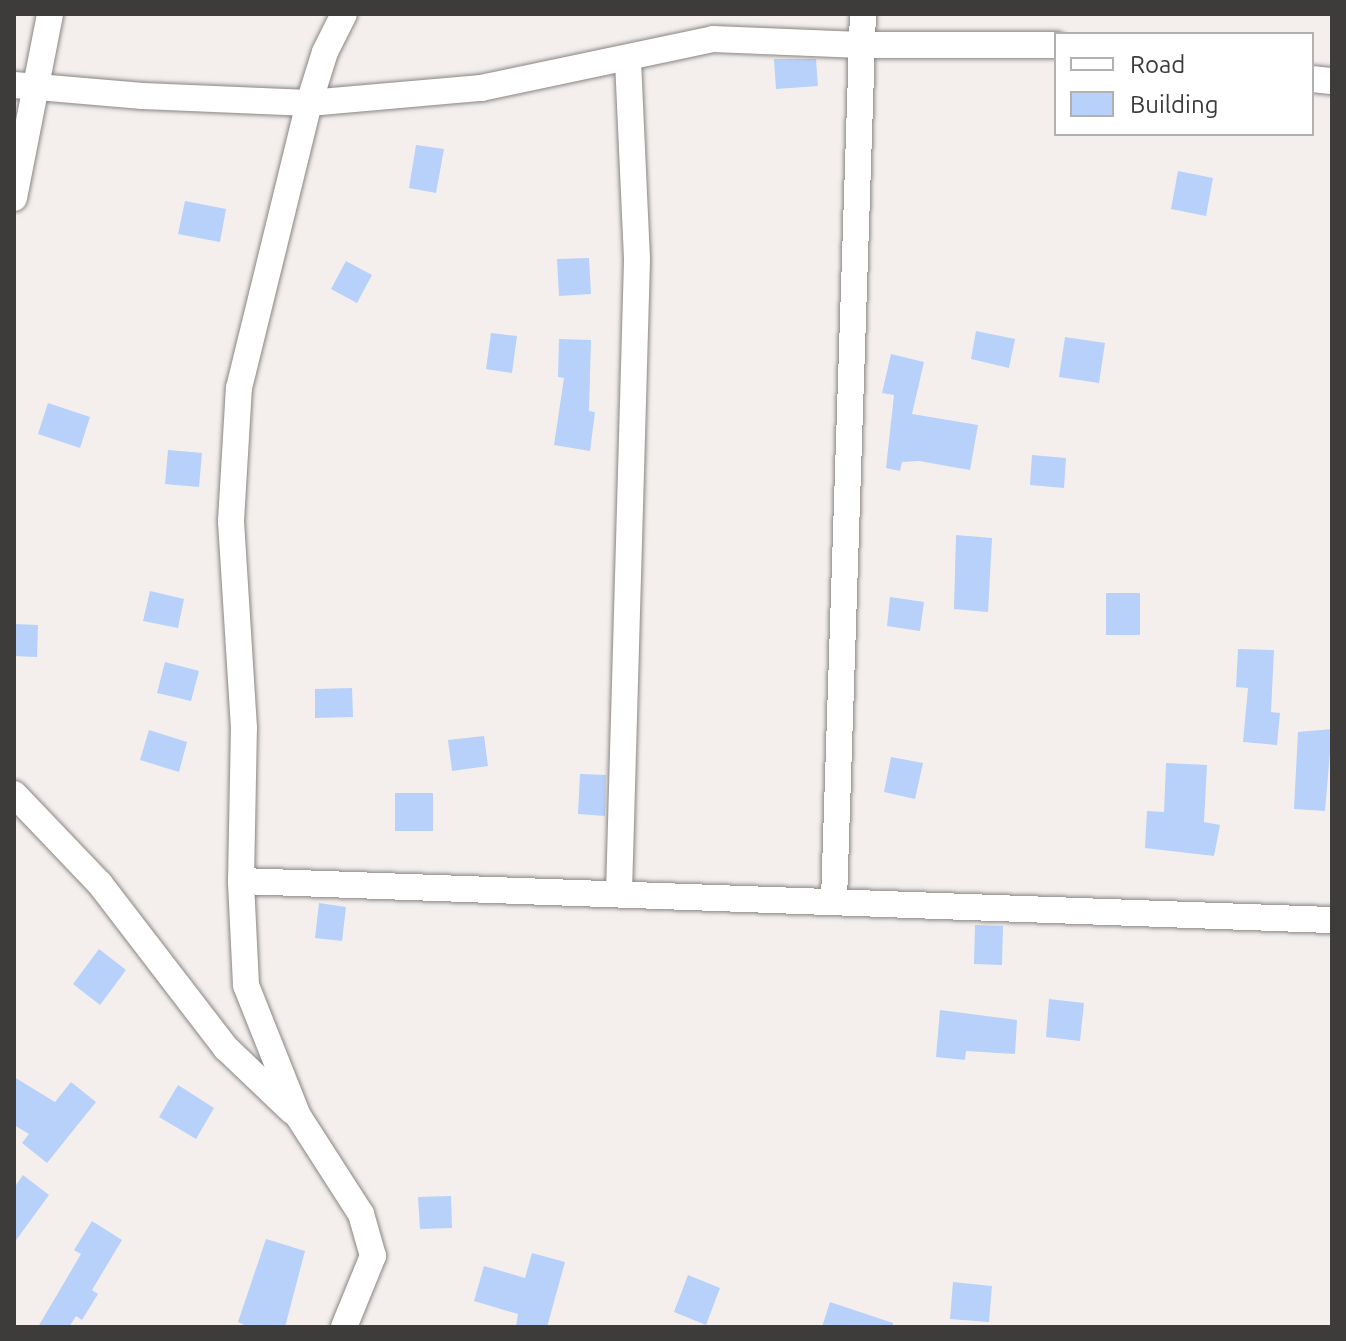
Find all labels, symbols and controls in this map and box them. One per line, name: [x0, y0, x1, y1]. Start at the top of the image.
legend: [1054, 32, 1314, 136]
text: Road: [1130, 51, 1185, 78]
text: Building: [1130, 91, 1218, 118]

